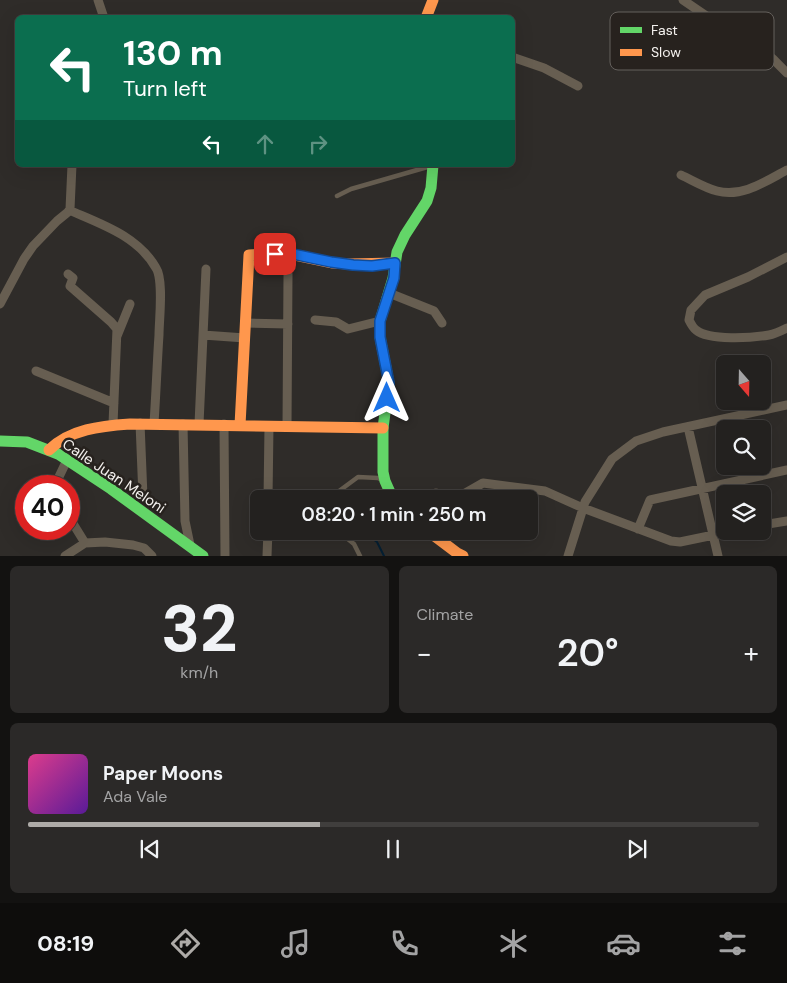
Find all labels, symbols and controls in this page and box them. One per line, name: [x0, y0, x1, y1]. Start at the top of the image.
legend: [610, 12, 774, 70]
text: Fast: [651, 21, 678, 39]
text: 130 m: [123, 30, 223, 76]
icon: left: [40, 35, 105, 100]
text: Slow: [651, 43, 681, 61]
text: Turn left: [123, 74, 207, 103]
icon: left: [198, 130, 226, 158]
icon: ahead: [251, 130, 279, 158]
icon: right: [304, 130, 332, 158]
pin: [254, 233, 296, 275]
icon: arrive: [261, 240, 289, 268]
north arrow: [716, 355, 771, 410]
map controls: [716, 355, 771, 540]
position arrow: [360, 371, 412, 423]
button: search: [716, 420, 771, 475]
street label: Calle Juan Meloni: [58, 434, 170, 518]
speed limit sign: 40: [15, 475, 80, 540]
button: layers: [716, 485, 771, 540]
text: 08:20 · 1 min · 250 m: [302, 502, 486, 527]
text: 32: [161, 587, 238, 671]
text: Climate: [417, 604, 473, 625]
text: 20°: [557, 628, 619, 678]
text: −: [417, 635, 432, 672]
text: +: [744, 635, 759, 672]
text: km/h: [180, 662, 218, 683]
text: Paper Moons: [103, 761, 223, 786]
text: Ada Vale: [103, 786, 167, 807]
icon: previous: [136, 835, 164, 863]
icon: pause: [379, 835, 407, 863]
icon: next: [623, 835, 651, 863]
icon: directions: [168, 926, 203, 961]
icon: music: [278, 926, 313, 961]
icon: phone: [387, 926, 422, 961]
icon: climate: [496, 926, 531, 961]
icon: car: [606, 926, 641, 961]
icon: filters: [715, 926, 750, 961]
text: 08:19: [37, 929, 94, 958]

